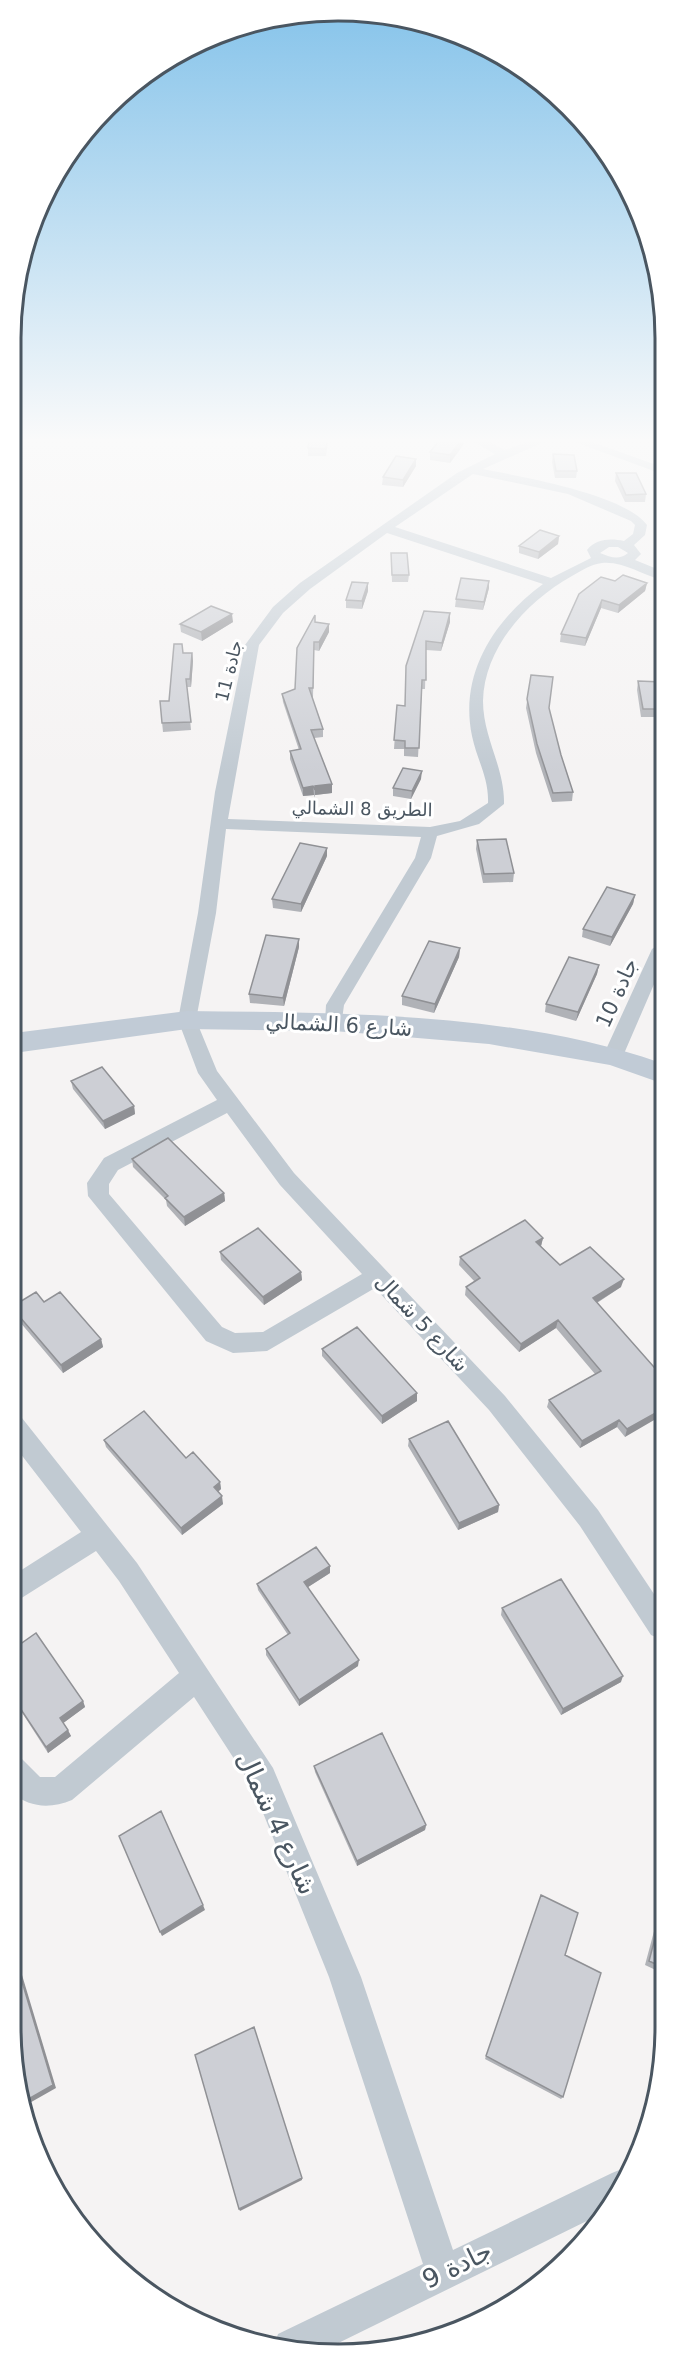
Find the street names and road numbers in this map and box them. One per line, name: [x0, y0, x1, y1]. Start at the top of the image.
street label: جادة 11: [211, 638, 246, 704]
street label: الطريق 8 الشمالي: [291, 797, 433, 821]
street label: جادة 10: [591, 955, 643, 1031]
street label: شارع 6 الشمالي: [265, 1009, 413, 1041]
street label: شارع 5 شمال: [371, 1269, 473, 1377]
street label: شارع 4 شمال: [231, 1747, 323, 1899]
street label: جادة 9: [417, 2235, 497, 2295]

